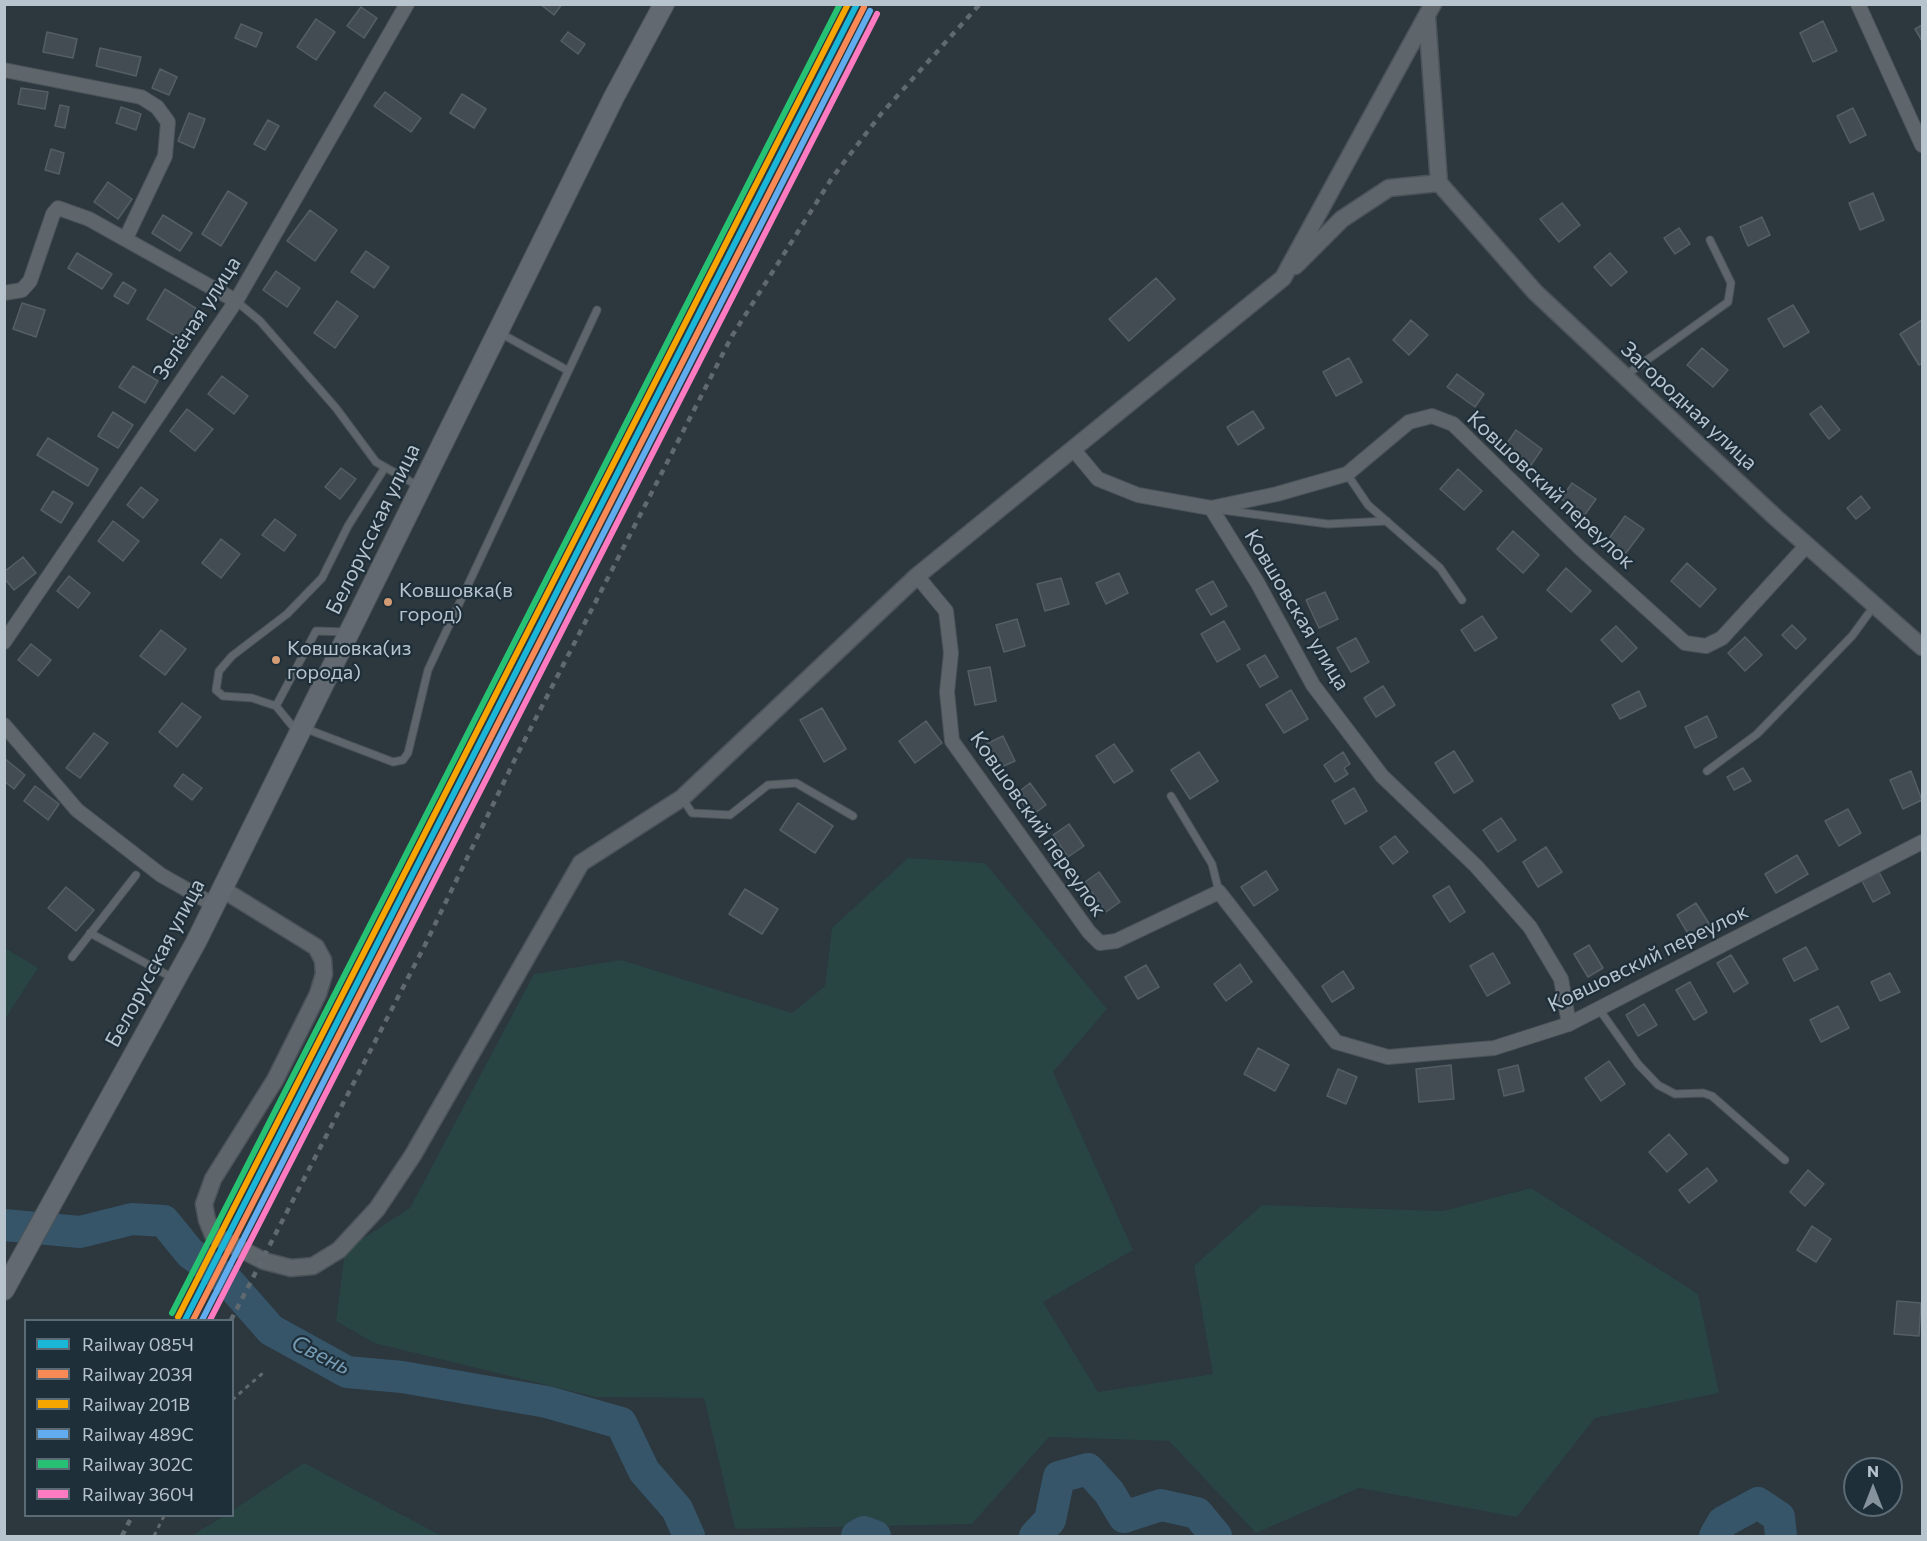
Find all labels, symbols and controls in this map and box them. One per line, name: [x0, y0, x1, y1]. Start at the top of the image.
street label: Зелёная улица: [148, 252, 246, 384]
street label: Загородная улица: [1616, 336, 1762, 476]
street label: Ковшовский переулок: [1462, 406, 1640, 574]
street label: Белорусская улица: [321, 440, 425, 618]
street label: Ковшовская улица: [1239, 525, 1355, 695]
place label: Ковшовка(в город): [399, 578, 513, 625]
marker: Ковшовка(в город): [382, 596, 394, 608]
place label: Ковшовка(из города): [287, 636, 411, 683]
marker: Ковшовка(из города): [270, 654, 282, 666]
street label: Ковшовский переулок: [965, 727, 1111, 921]
street label: Белорусская улица: [100, 875, 210, 1051]
street label: Ковшовский переулок: [1544, 898, 1752, 1018]
legend: [24, 1319, 234, 1517]
water label: Свень: [287, 1330, 355, 1380]
text: Railway 085Ч: [82, 1333, 194, 1355]
text: Railway 203Я: [82, 1363, 193, 1385]
text: Railway 201В: [82, 1393, 190, 1415]
text: Railway 489С: [82, 1423, 194, 1445]
text: Railway 302С: [82, 1453, 193, 1475]
north arrow: [1843, 1457, 1903, 1517]
text: N: [1867, 1461, 1879, 1480]
text: Railway 360Ч: [82, 1483, 194, 1505]

